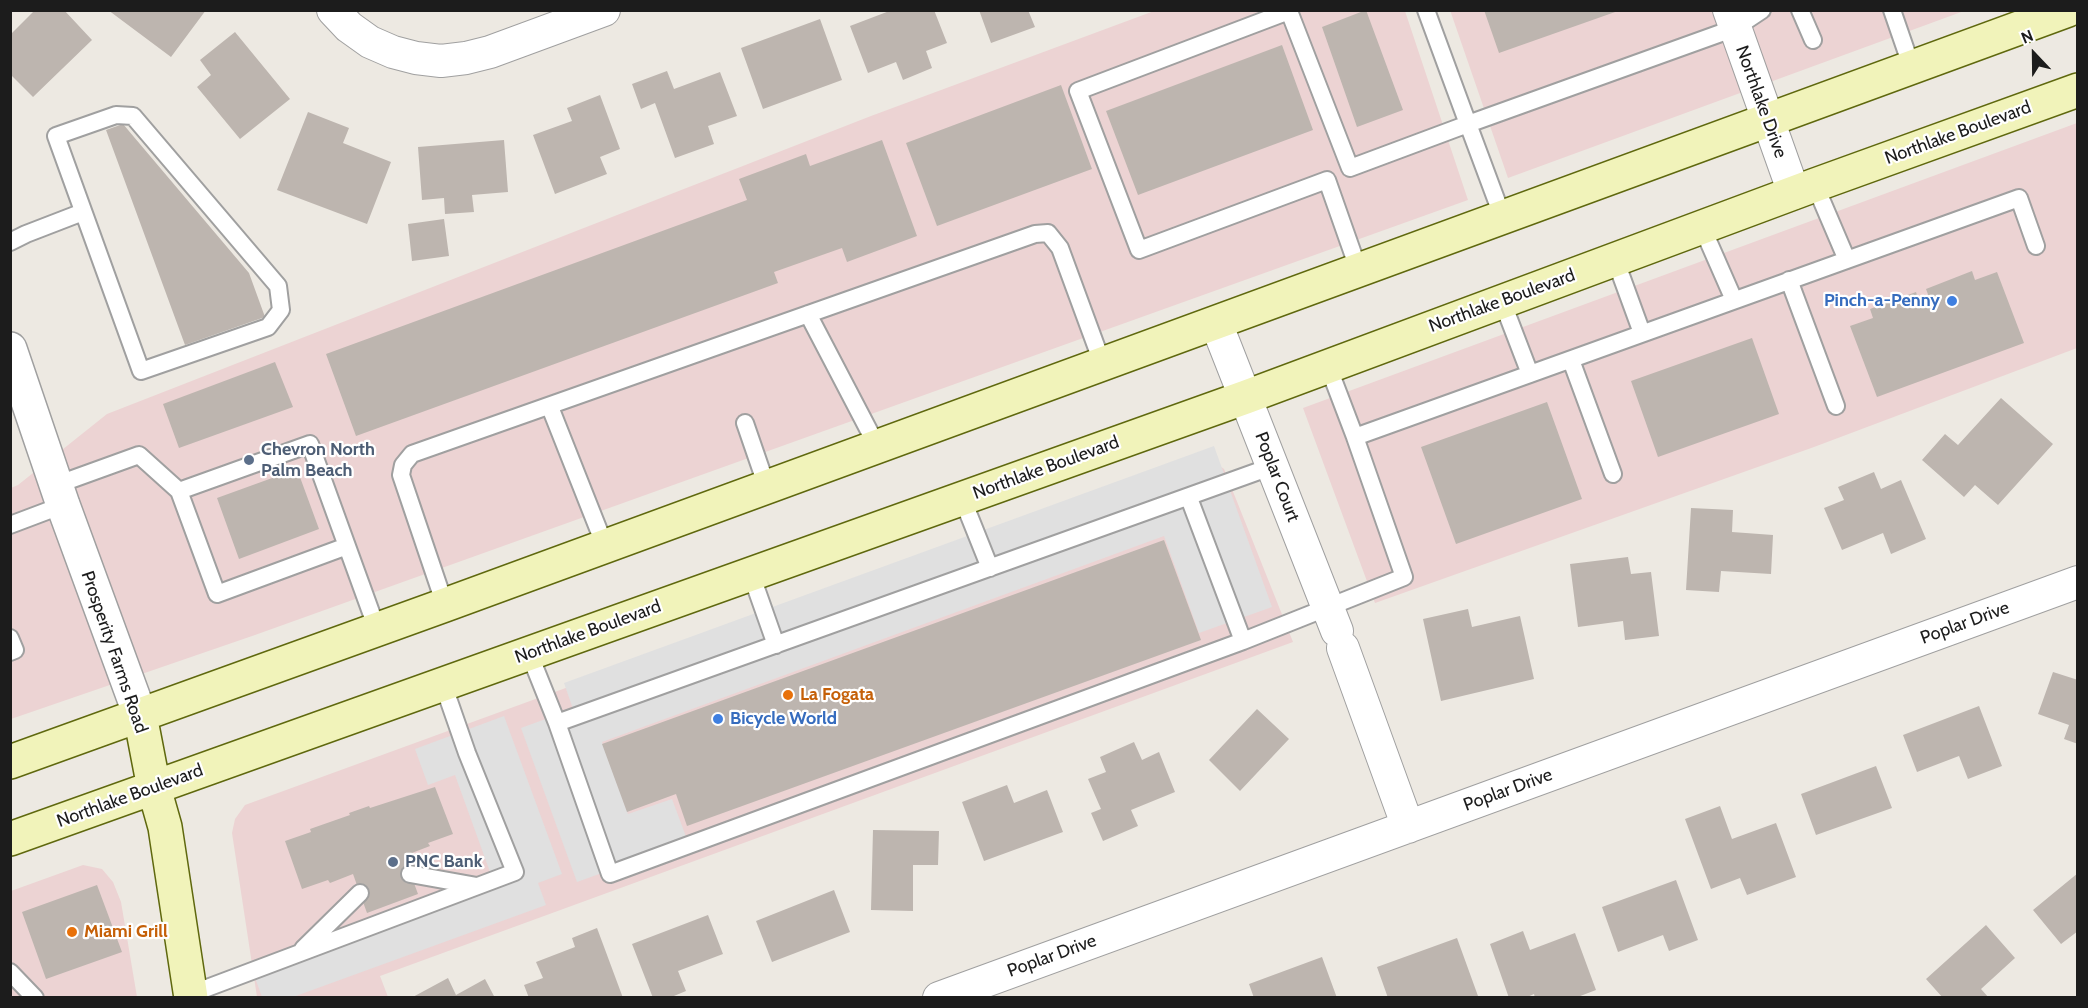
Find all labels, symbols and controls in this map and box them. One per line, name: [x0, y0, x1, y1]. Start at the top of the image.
north arrow: [2004, 24, 2064, 84]
text: N: [2018, 26, 2036, 48]
street label: Northlake Drive: [1731, 43, 1791, 161]
street label: Northlake Boulevard: [1882, 97, 2034, 169]
street label: Northlake Boulevard: [1426, 265, 1578, 337]
place label: Pinch-a-Penny: [1824, 290, 1940, 312]
marker: Pinch-a-Penny: [1945, 294, 1959, 308]
street label: Poplar Court: [1250, 429, 1304, 525]
street label: Northlake Boulevard: [970, 432, 1122, 504]
place label: Chevron North Palm Beach: [261, 439, 375, 482]
marker: Chevron North Palm Beach: [242, 453, 256, 467]
street label: Prosperity Farms Road: [76, 568, 152, 736]
street label: Northlake Boulevard: [512, 596, 664, 668]
street label: Poplar Drive: [1918, 597, 2012, 649]
place label: La Fogata: [800, 684, 874, 706]
marker: La Fogata: [781, 688, 795, 702]
place label: Bicycle World: [730, 708, 837, 730]
marker: Bicycle World: [711, 712, 725, 726]
street label: Northlake Boulevard: [54, 760, 206, 832]
street label: Poplar Drive: [1461, 764, 1555, 816]
place label: PNC Bank: [405, 851, 482, 873]
marker: PNC Bank: [386, 855, 400, 869]
place label: Miami Grill: [84, 921, 168, 943]
marker: Miami Grill: [65, 925, 79, 939]
street label: Poplar Drive: [1005, 930, 1099, 982]

